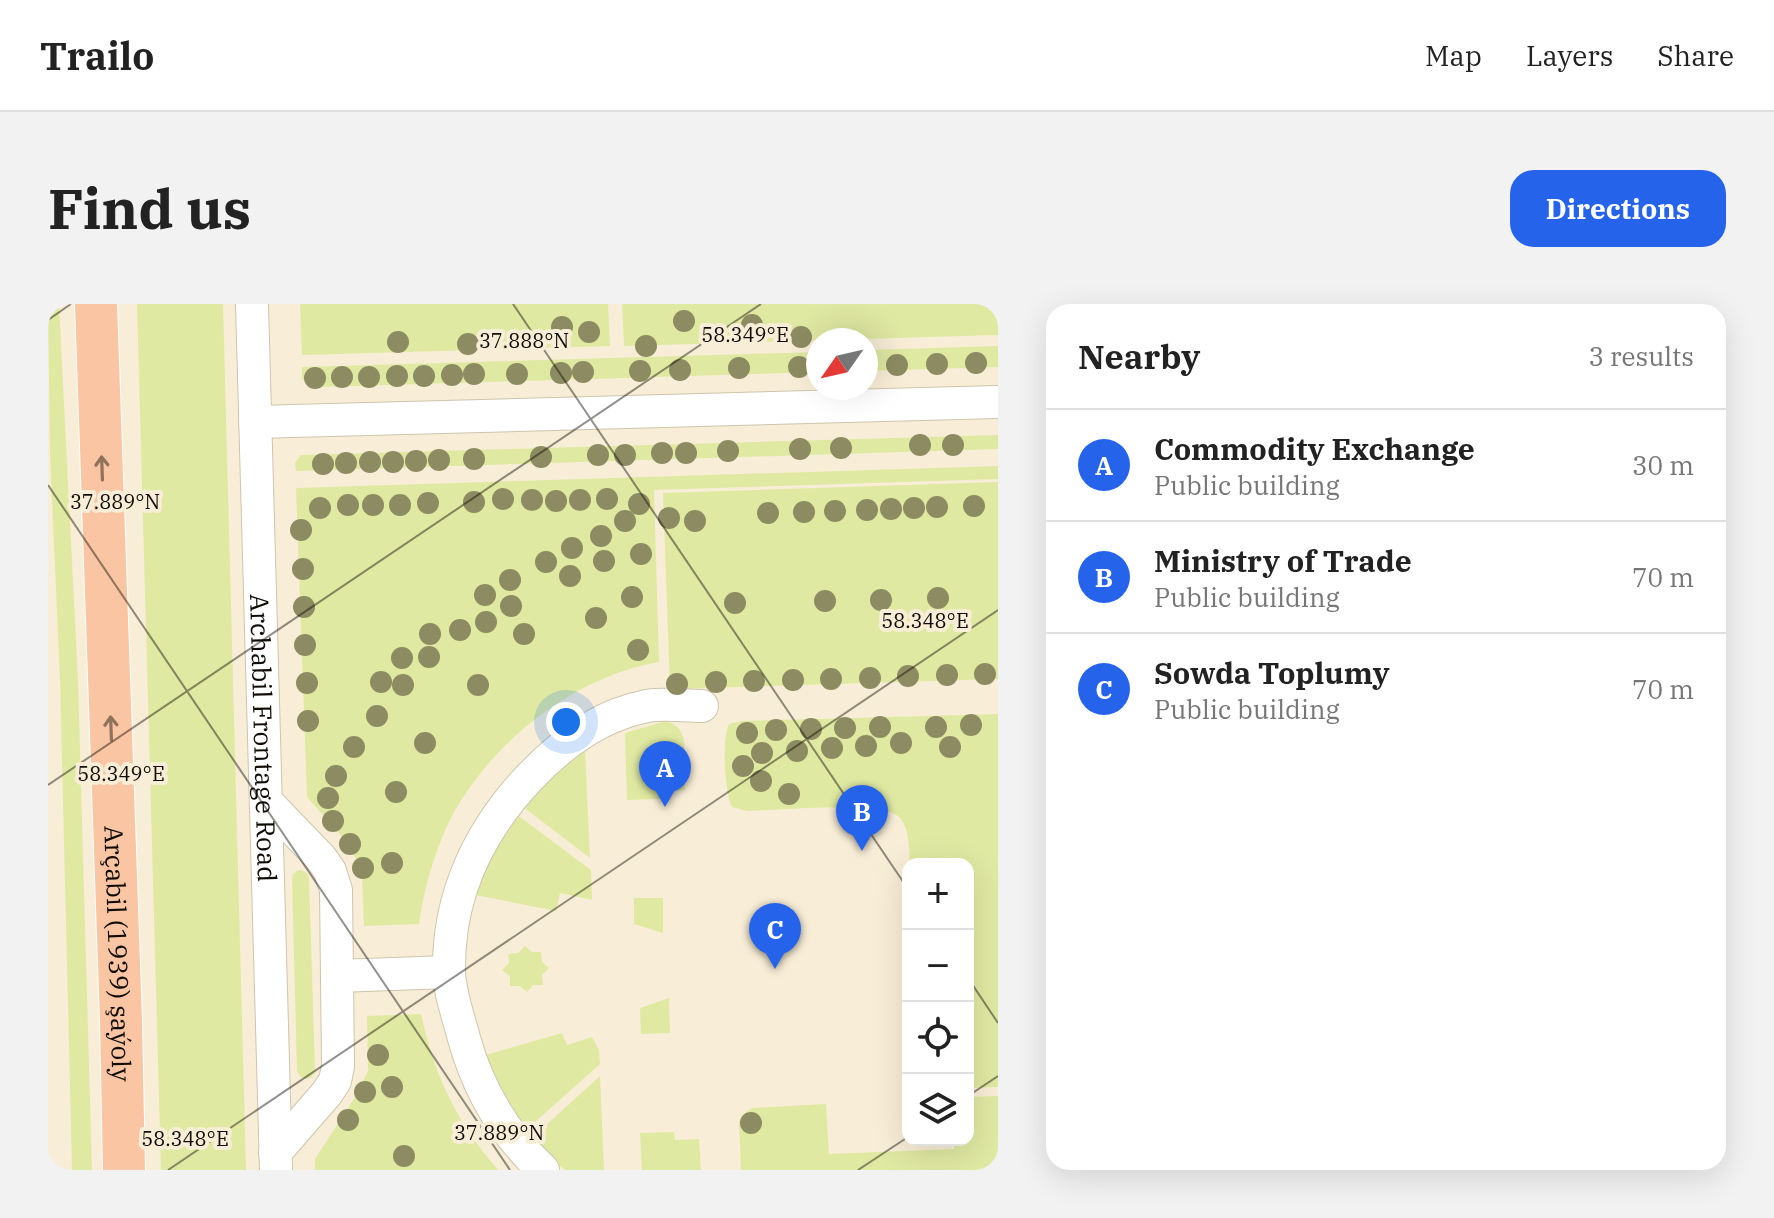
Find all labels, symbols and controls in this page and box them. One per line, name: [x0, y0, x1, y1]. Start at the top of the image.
text: Trailo: [40, 31, 154, 80]
text: Map: [1425, 37, 1482, 74]
text: Layers: [1526, 37, 1613, 74]
text: Share: [1657, 37, 1734, 74]
button: Directions: [1510, 170, 1726, 247]
text: Find us: [48, 172, 251, 244]
text: 58.349°E: [701, 321, 789, 348]
text: 37.888°N: [479, 327, 569, 354]
north arrow: [806, 328, 878, 400]
text: Nearby: [1078, 334, 1200, 378]
text: 3 results: [1588, 339, 1694, 373]
text: Commodity Exchange: [1154, 429, 1475, 468]
text: A: [1095, 448, 1113, 482]
text: 30 m: [1632, 448, 1694, 482]
one-way arrow: [94, 455, 109, 482]
text: Public building: [1154, 468, 1340, 502]
text: 37.889°N: [70, 488, 160, 515]
text: Ministry of Trade: [1154, 541, 1412, 580]
text: B: [1095, 560, 1113, 594]
text: 70 m: [1632, 560, 1694, 594]
text: Public building: [1154, 580, 1340, 614]
street label: Archabil Frontage Road: [243, 593, 285, 882]
text: 58.348°E: [881, 607, 969, 634]
text: Sowda Toplumy: [1154, 653, 1390, 692]
text: C: [1095, 672, 1113, 706]
text: 70 m: [1632, 672, 1694, 706]
text: Public building: [1154, 692, 1340, 726]
your location: [546, 702, 586, 742]
one-way arrow: [103, 715, 118, 742]
pin: A: [639, 741, 691, 807]
text: 58.349°E: [77, 760, 165, 787]
pin: B: [836, 785, 888, 851]
street label: Arçabil (1939) şaýoly: [97, 825, 139, 1082]
map controls: [902, 858, 974, 1146]
button: +: [902, 858, 974, 930]
pin: C: [749, 903, 801, 969]
button: −: [902, 930, 974, 1002]
button: locate: [902, 1002, 974, 1074]
button: layers: [902, 1074, 974, 1146]
text: 37.889°N: [454, 1119, 544, 1146]
text: 58.348°E: [141, 1125, 229, 1152]

